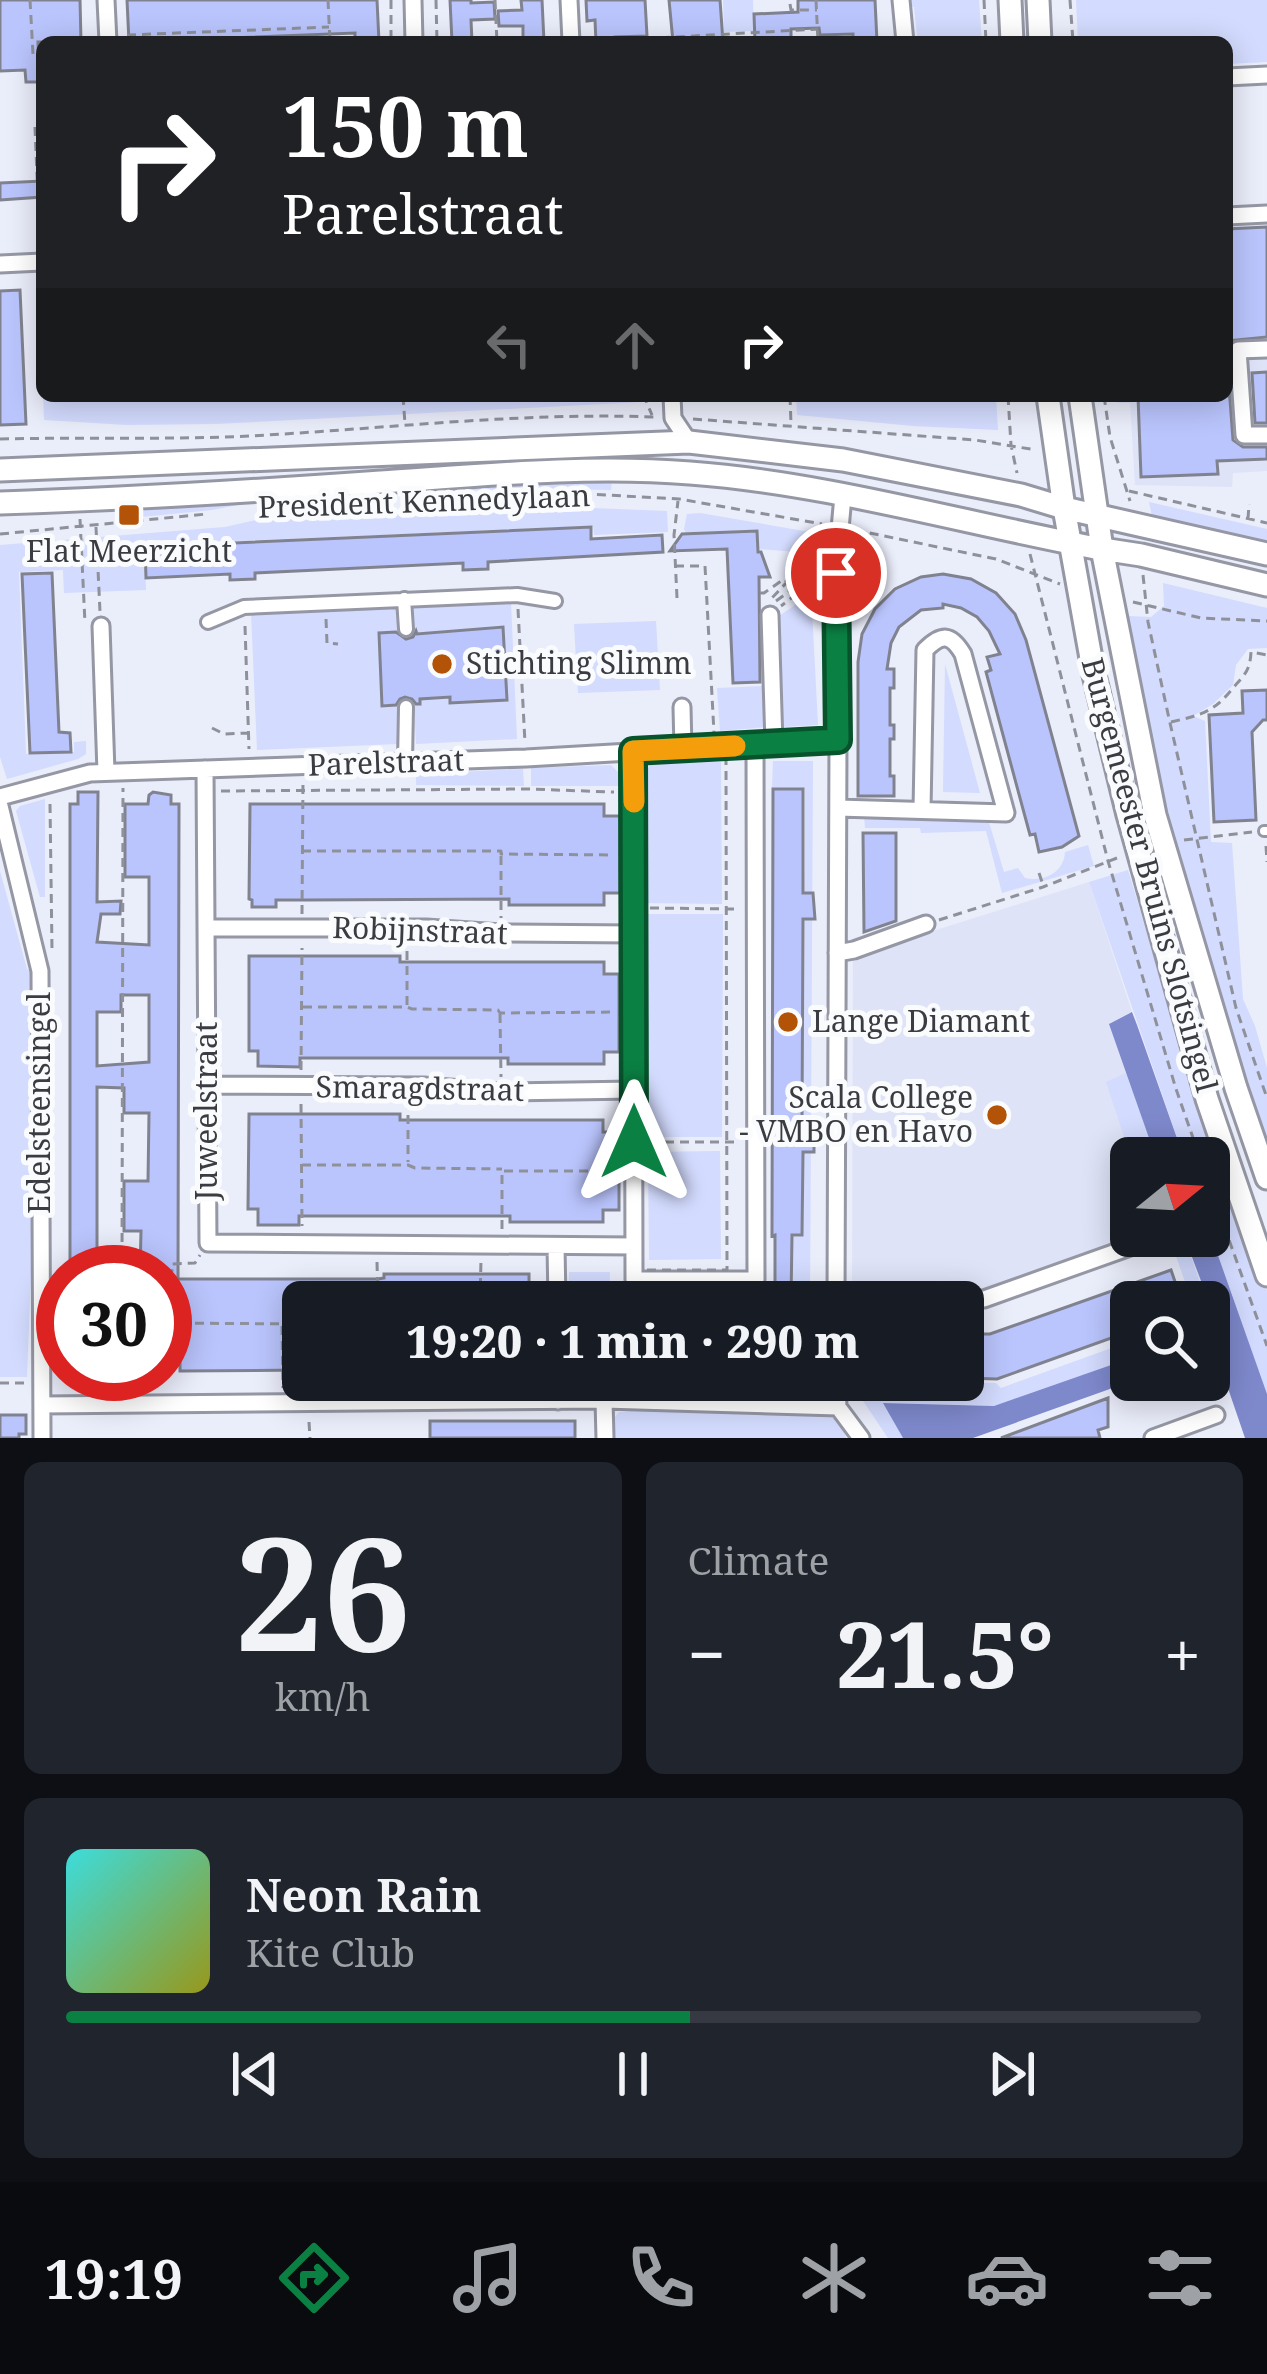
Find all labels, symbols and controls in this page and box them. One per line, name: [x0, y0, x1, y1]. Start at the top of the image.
text: 150 m: [282, 67, 529, 182]
icon: right: [84, 84, 240, 240]
text: Parelstraat: [282, 176, 564, 250]
icon: left: [476, 312, 542, 378]
icon: ahead: [602, 312, 668, 378]
icon: right: [728, 312, 794, 378]
street label: President Kennedylaan: [257, 474, 591, 527]
marker: Flat Meerzicht: [116, 502, 142, 528]
pin: [785, 522, 887, 624]
place label: Flat Meerzicht: [26, 530, 232, 571]
icon: arrive: [803, 540, 869, 606]
place label: Stichting Slimm: [466, 642, 692, 683]
marker: Stichting Slimm: [429, 651, 455, 677]
street label: Burgemeester Bruins Slotsingel: [1073, 653, 1228, 1096]
street label: Parelstraat: [307, 738, 465, 785]
street label: Robijnstraat: [332, 906, 508, 953]
street label: Edelsteensingel: [18, 992, 59, 1214]
place label: Lange Diamant: [812, 1000, 1030, 1041]
marker: Lange Diamant: [775, 1009, 801, 1035]
street label: Juweelstraat: [185, 1022, 226, 1201]
street label: Smaragdstraat: [315, 1065, 525, 1110]
place label: Scala College - VMBO en Havo: [739, 1076, 973, 1151]
position arrow: [571, 1079, 697, 1205]
marker: Scala College - VMBO en Havo: [984, 1102, 1010, 1128]
north arrow: [1110, 1137, 1230, 1257]
map controls: [1110, 1137, 1230, 1401]
speed limit sign: 30: [36, 1245, 192, 1401]
button: search: [1110, 1281, 1230, 1401]
text: 19:20 · 1 min · 290 m: [406, 1310, 860, 1371]
text: 26: [235, 1484, 411, 1697]
text: Climate: [688, 1533, 829, 1586]
text: 21.5°: [836, 1592, 1053, 1714]
text: −: [688, 1608, 726, 1698]
text: +: [1164, 1608, 1201, 1698]
text: km/h: [275, 1669, 371, 1722]
text: Neon Rain: [246, 1864, 481, 1925]
text: Kite Club: [246, 1925, 415, 1978]
icon: previous: [222, 2041, 288, 2107]
icon: pause: [600, 2041, 666, 2107]
icon: next: [979, 2041, 1045, 2107]
icon: directions: [272, 2236, 356, 2320]
icon: music: [446, 2236, 530, 2320]
icon: phone: [619, 2236, 703, 2320]
icon: climate: [792, 2236, 876, 2320]
icon: car: [965, 2236, 1049, 2320]
icon: filters: [1138, 2236, 1222, 2320]
text: 19:19: [45, 2241, 183, 2315]

